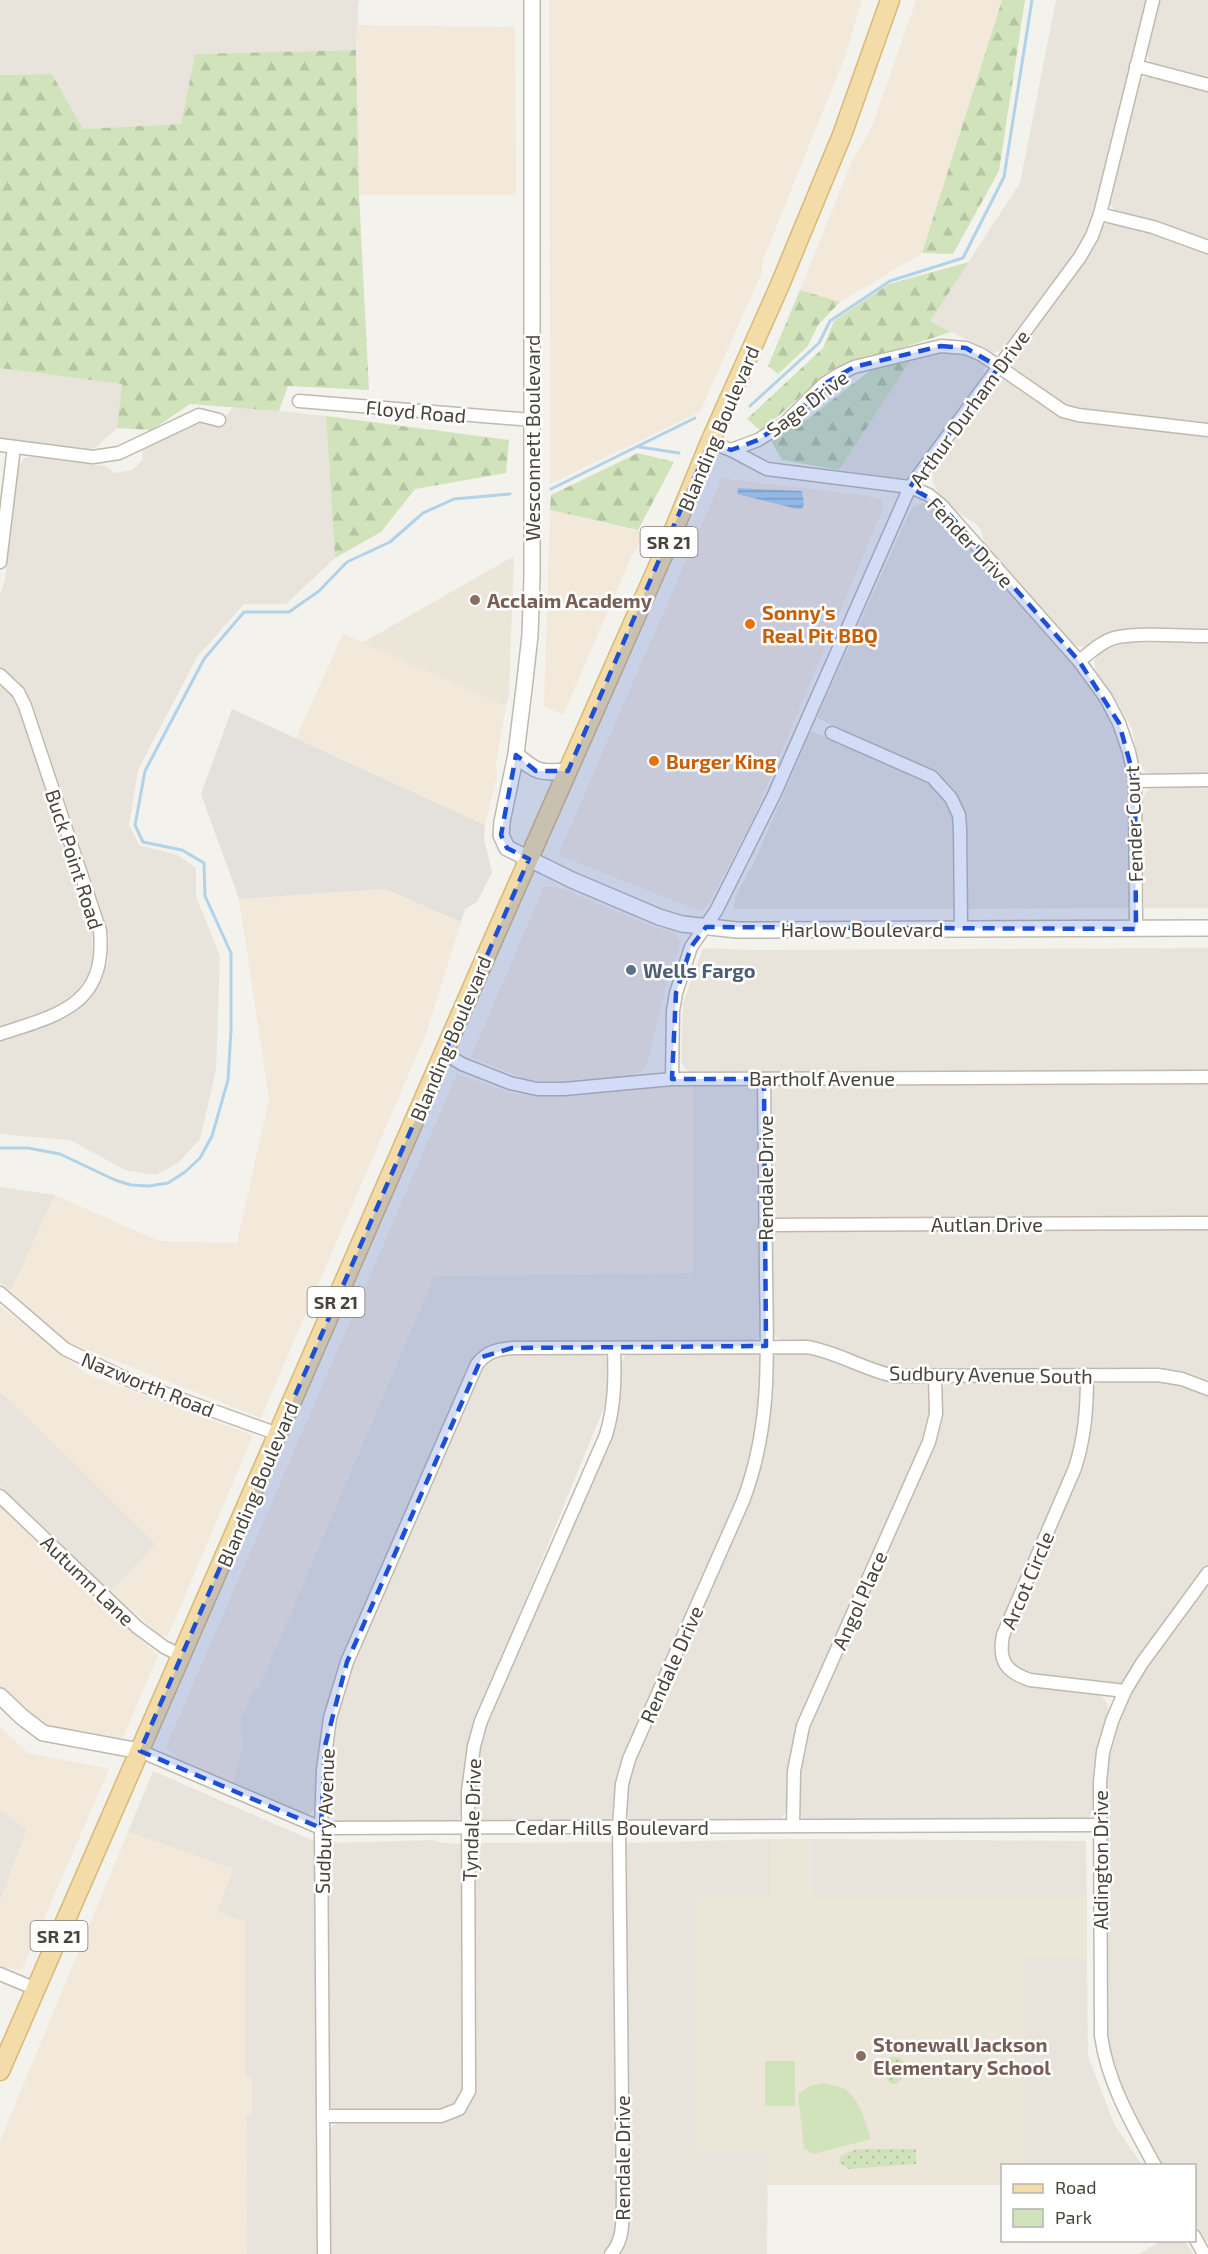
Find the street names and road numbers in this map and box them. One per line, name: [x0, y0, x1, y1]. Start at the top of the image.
street label: Arthur Durham Drive: [904, 325, 1034, 491]
street label: Wesconnett Boulevard: [520, 335, 544, 541]
street label: Blanding Boulevard: [672, 342, 764, 514]
street label: Sage Drive: [761, 365, 853, 441]
street label: Floyd Road: [365, 395, 467, 427]
street label: Fender Drive: [923, 492, 1019, 592]
road number: SR 21: [640, 527, 698, 557]
street label: Fender Court: [1119, 765, 1147, 883]
street label: Buck Point Road: [41, 786, 109, 932]
street label: Harlow Boulevard: [781, 917, 943, 941]
street label: Blanding Boulevard: [404, 952, 496, 1124]
street label: Bartholf Avenue: [749, 1066, 895, 1090]
street label: Rendale Drive: [753, 1115, 777, 1241]
street label: Autlan Drive: [931, 1212, 1043, 1236]
road number: SR 21: [308, 1287, 364, 1317]
street label: Nazworth Road: [78, 1346, 218, 1422]
street label: Sudbury Avenue South: [889, 1360, 1093, 1388]
street label: Blanding Boulevard: [211, 1398, 303, 1570]
street label: Arcot Circle: [996, 1528, 1058, 1632]
street label: Autumn Lane: [36, 1530, 140, 1630]
street label: Angol Place: [827, 1547, 891, 1653]
street label: Rendale Drive: [634, 1602, 708, 1726]
street label: Sudbury Avenue: [309, 1748, 339, 1894]
street label: Tyndale Drive: [457, 1758, 485, 1882]
street label: Aldington Drive: [1088, 1790, 1112, 1930]
street label: Cedar Hills Boulevard: [515, 1815, 709, 1839]
road number: SR 21: [31, 1921, 88, 1951]
street label: Rendale Drive: [610, 2095, 634, 2221]

